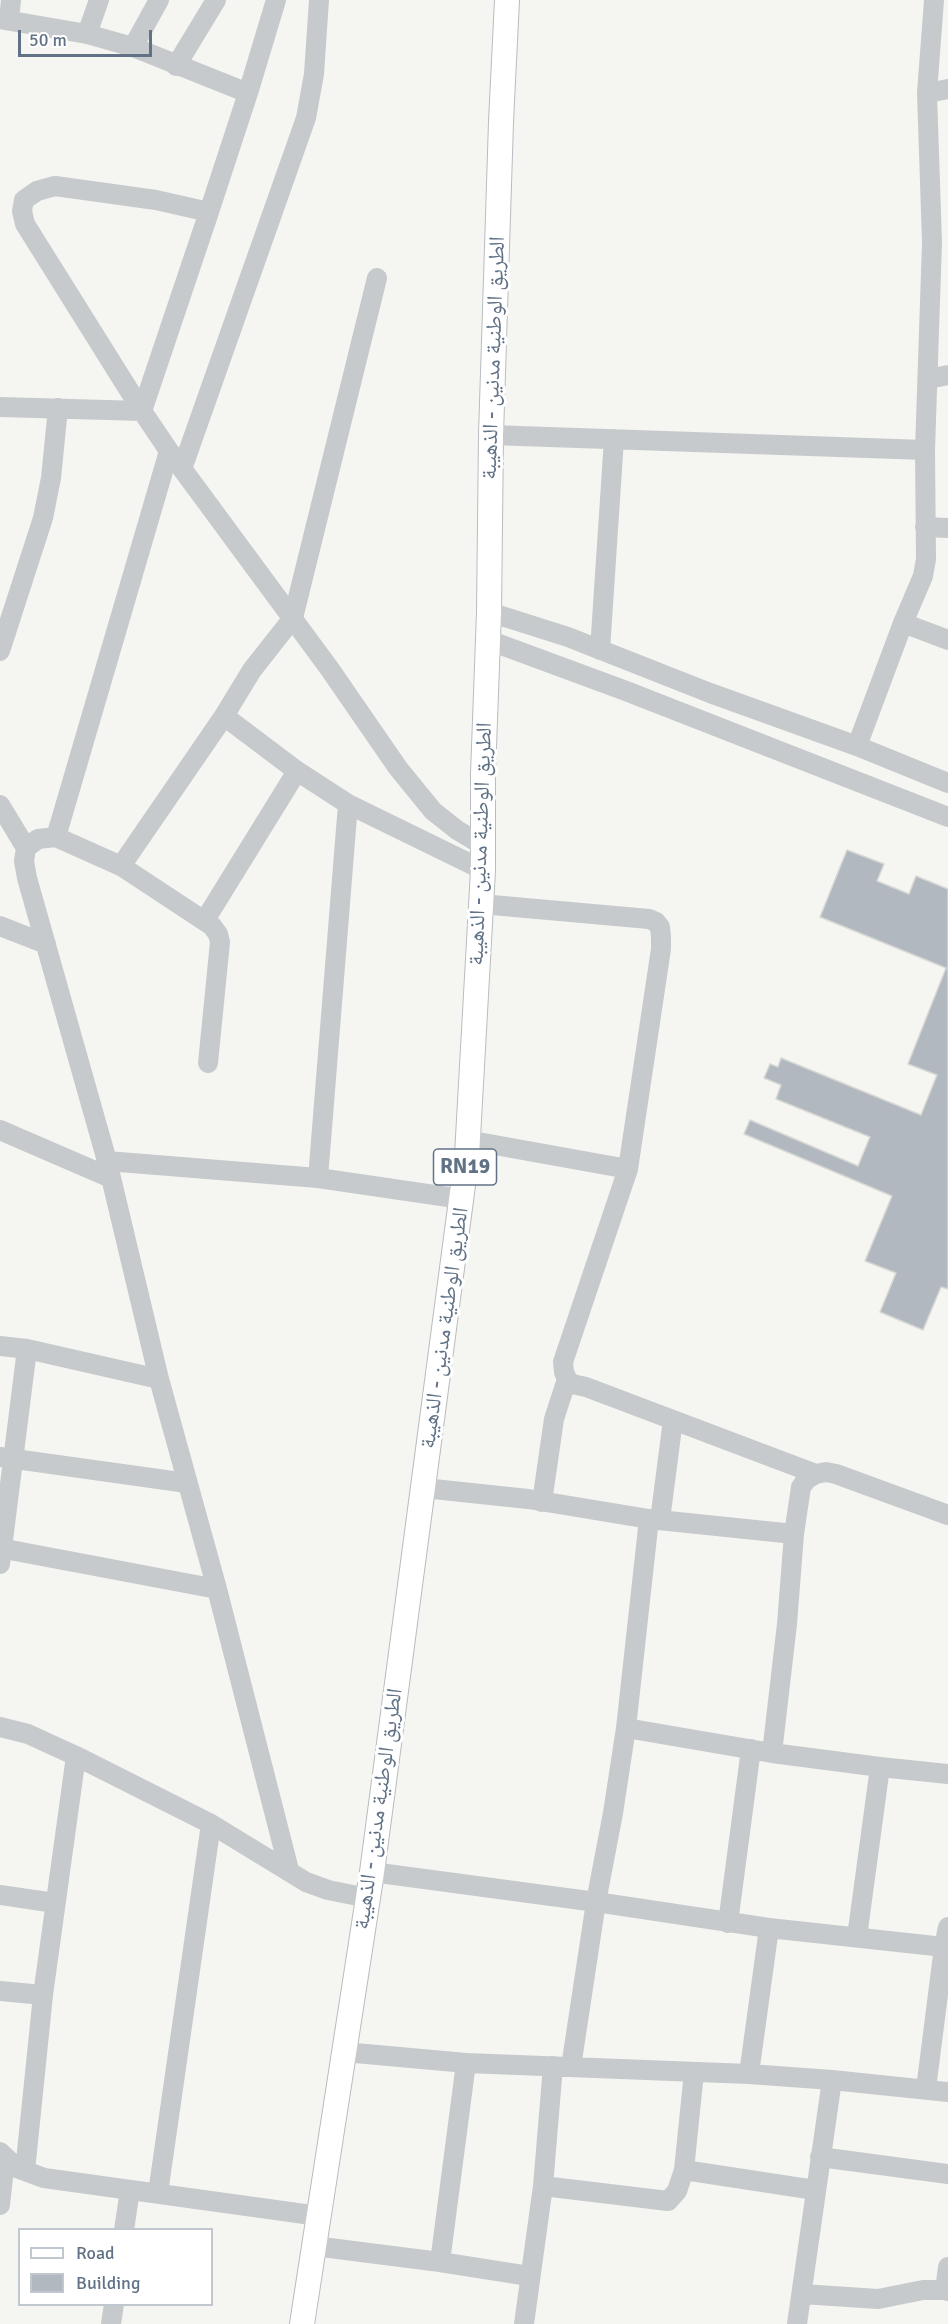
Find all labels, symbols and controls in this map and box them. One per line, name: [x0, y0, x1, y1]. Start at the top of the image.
scale bar: [21, 18, 154, 56]
text: 50 m: [29, 29, 67, 51]
street label: الطريق الوطنية مدنين - الذهيبة: [477, 236, 511, 480]
street label: الطريق الوطنية مدنين - الذهيبة: [464, 722, 498, 966]
road number: RN19: [434, 1149, 496, 1185]
street label: الطريق الوطنية مدنين - الذهيبة: [415, 1206, 475, 1450]
street label: الطريق الوطنية مدنين - الذهيبة: [349, 1687, 409, 1931]
legend: [18, 2228, 213, 2306]
text: Road: [76, 2242, 115, 2264]
text: Building: [76, 2272, 140, 2294]

